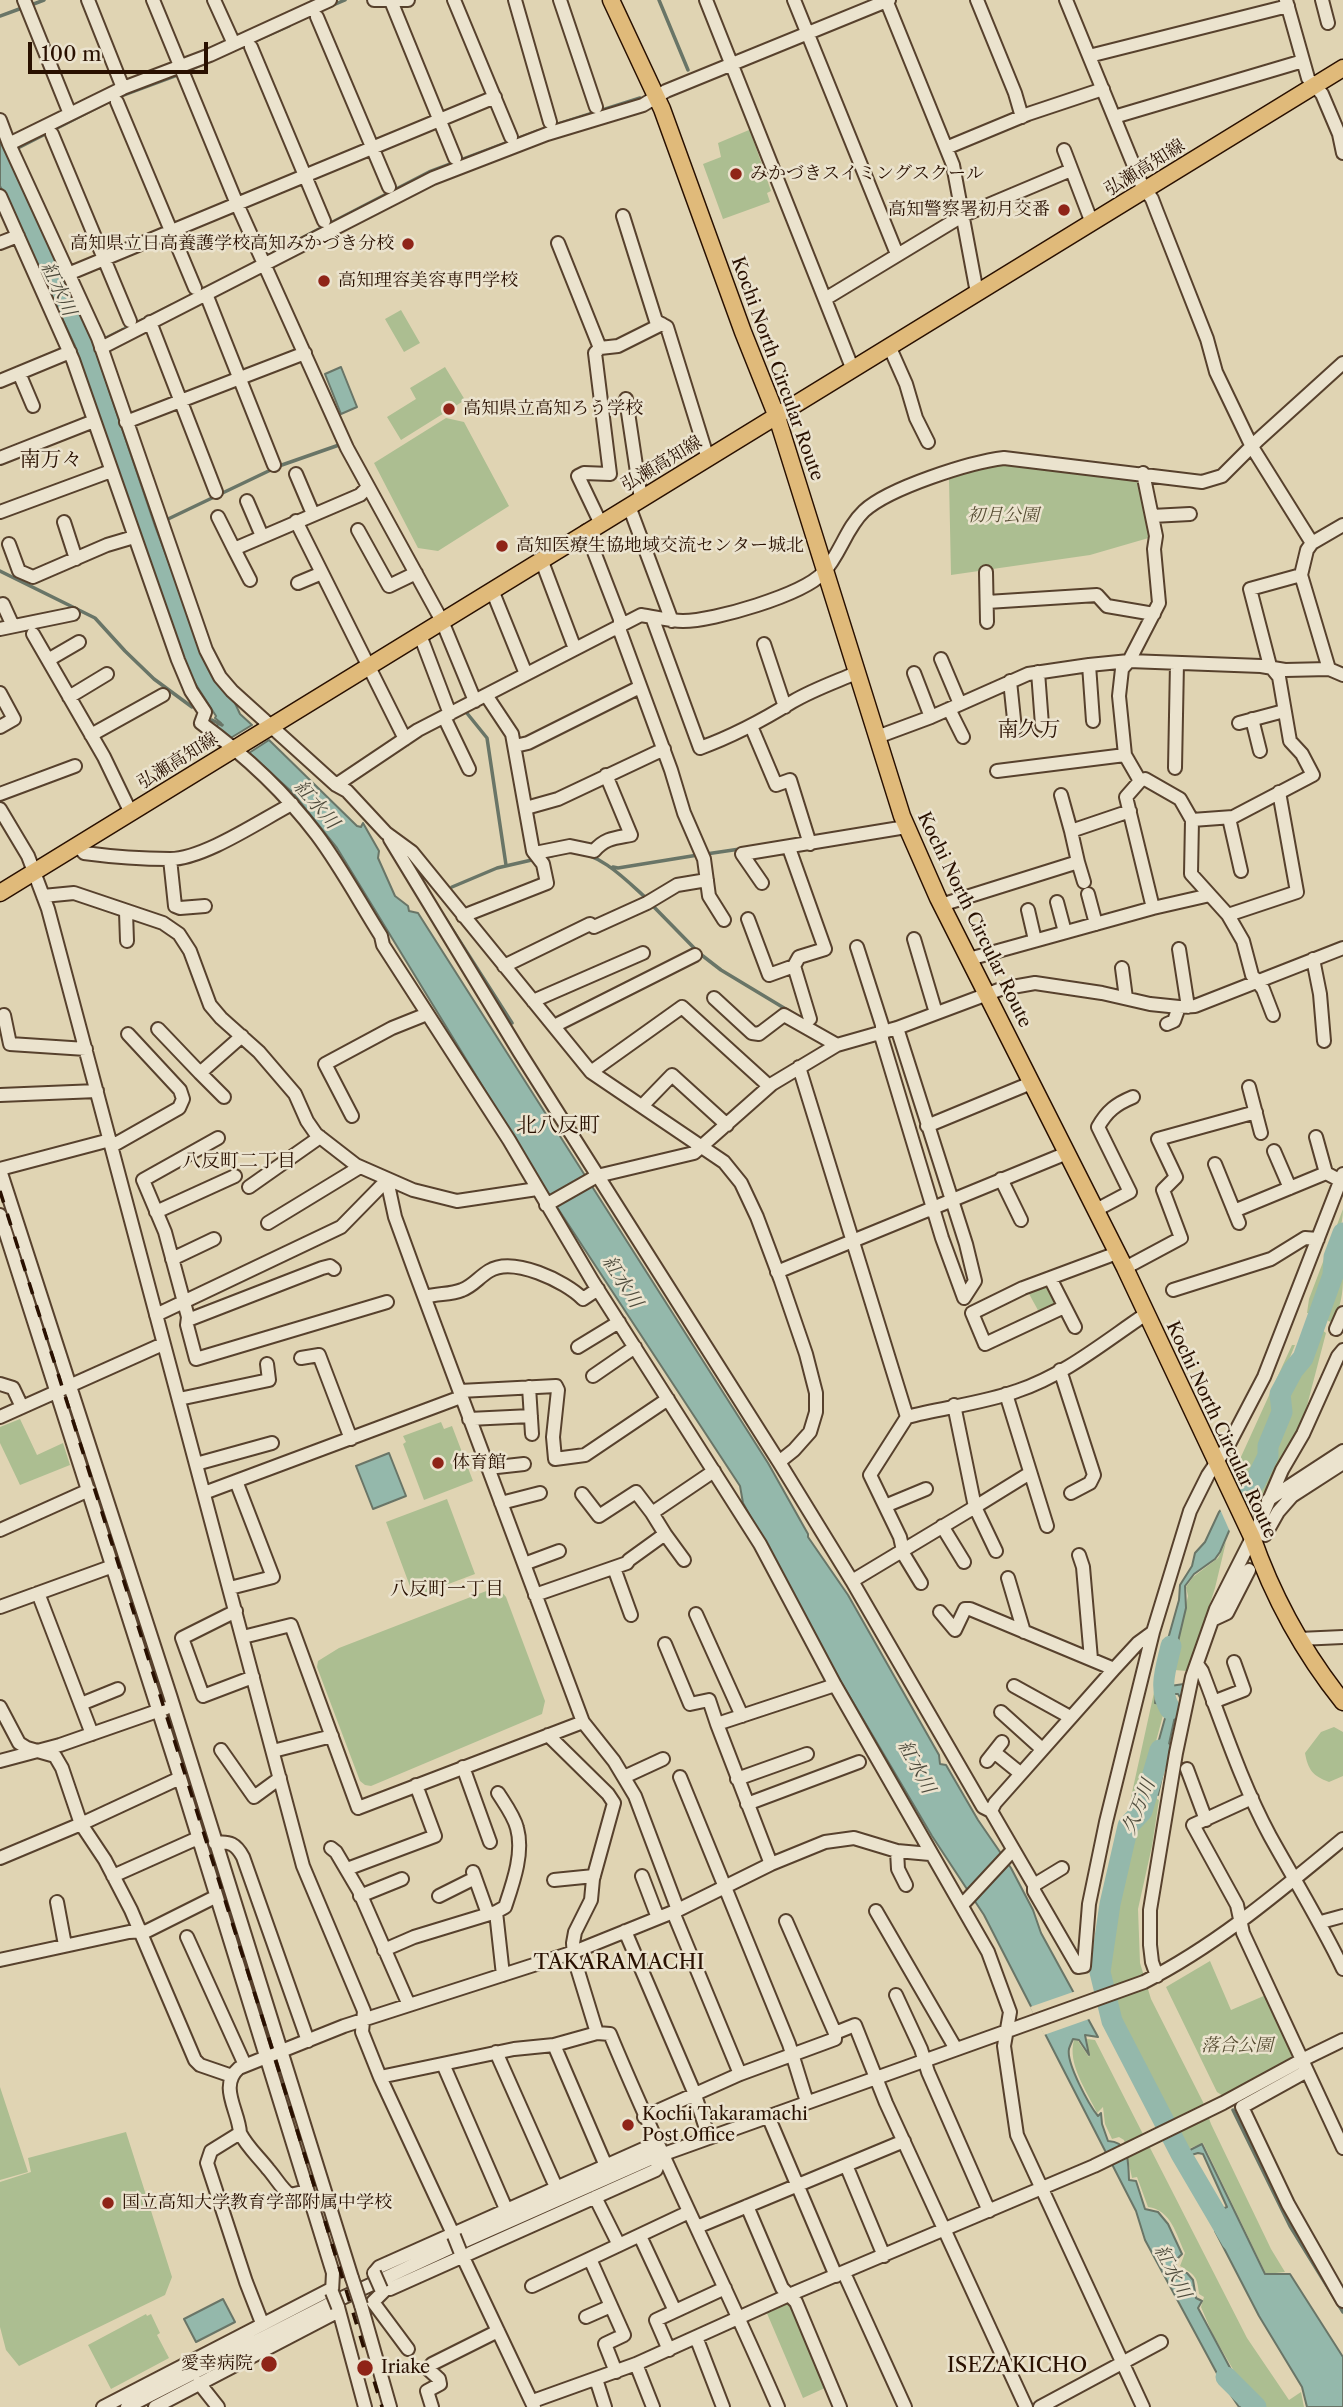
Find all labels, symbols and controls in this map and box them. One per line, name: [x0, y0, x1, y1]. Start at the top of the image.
scale bar: [32, 28, 212, 72]
text: 100 m: [41, 41, 102, 66]
street label: 弘瀬高知線: [1101, 135, 1189, 201]
place label: みかづきスイミングスクール: [750, 163, 984, 185]
marker: みかづきスイミングスクール: [728, 166, 744, 182]
place label: 高知警察署初月交番: [888, 199, 1050, 221]
marker: 高知警察署初月交番: [1056, 202, 1072, 218]
place label: 高知県立日高養護学校高知みかづき分校: [70, 233, 394, 255]
marker: 高知県立日高養護学校高知みかづき分校: [400, 236, 416, 252]
street label: Kochi North Circular Route: [726, 254, 828, 484]
water label: 紅水川: [36, 258, 80, 320]
place label: 高知理容美容専門学校: [338, 270, 518, 292]
marker: 高知理容美容専門学校: [316, 273, 332, 289]
place label: 高知県立高知ろう学校: [463, 398, 643, 420]
marker: 高知県立高知ろう学校: [441, 401, 457, 417]
street label: 弘瀬高知線: [618, 432, 706, 496]
district label: 南万々: [20, 447, 82, 473]
park label: 初月公園: [967, 505, 1039, 527]
place label: 高知医療生協地域交流センター城北: [516, 535, 804, 557]
marker: 高知医療生協地域交流センター城北: [494, 538, 510, 554]
district label: 南久万: [998, 717, 1060, 743]
street label: 弘瀬高知線: [134, 728, 222, 794]
water label: 紅水川: [289, 776, 343, 834]
street label: Kochi North Circular Route: [912, 809, 1036, 1031]
district label: 北八反町: [516, 1113, 600, 1139]
district label: 八反町二丁目: [182, 1151, 296, 1173]
water label: 紅水川: [597, 1252, 647, 1312]
street label: Kochi North Circular Route: [1161, 1318, 1281, 1542]
place label: 体育館: [452, 1452, 506, 1474]
marker: 体育館: [430, 1455, 446, 1471]
district label: 八反町一丁目: [390, 1579, 504, 1601]
water label: 紅水川: [893, 1736, 939, 1798]
water label: 久万川: [1118, 1776, 1160, 1838]
district label: TAKARAMACHI: [524, 1950, 714, 1976]
park label: 落合公園: [1201, 2035, 1273, 2057]
place label: Kochi Takaramachi Post Office: [642, 2104, 808, 2146]
marker: Kochi Takaramachi Post Office: [620, 2117, 636, 2133]
place label: 国立高知大学教育学部附属中学校: [122, 2192, 392, 2214]
marker: 国立高知大学教育学部附属中学校: [100, 2195, 116, 2211]
water label: 紅水川: [1149, 2241, 1195, 2303]
place label: 愛幸病院: [181, 2353, 253, 2375]
district label: ISEZAKICHO: [938, 2353, 1096, 2379]
marker: 愛幸病院: [259, 2354, 279, 2374]
place label: Iriake: [381, 2357, 430, 2379]
marker: Iriake: [355, 2358, 375, 2378]

